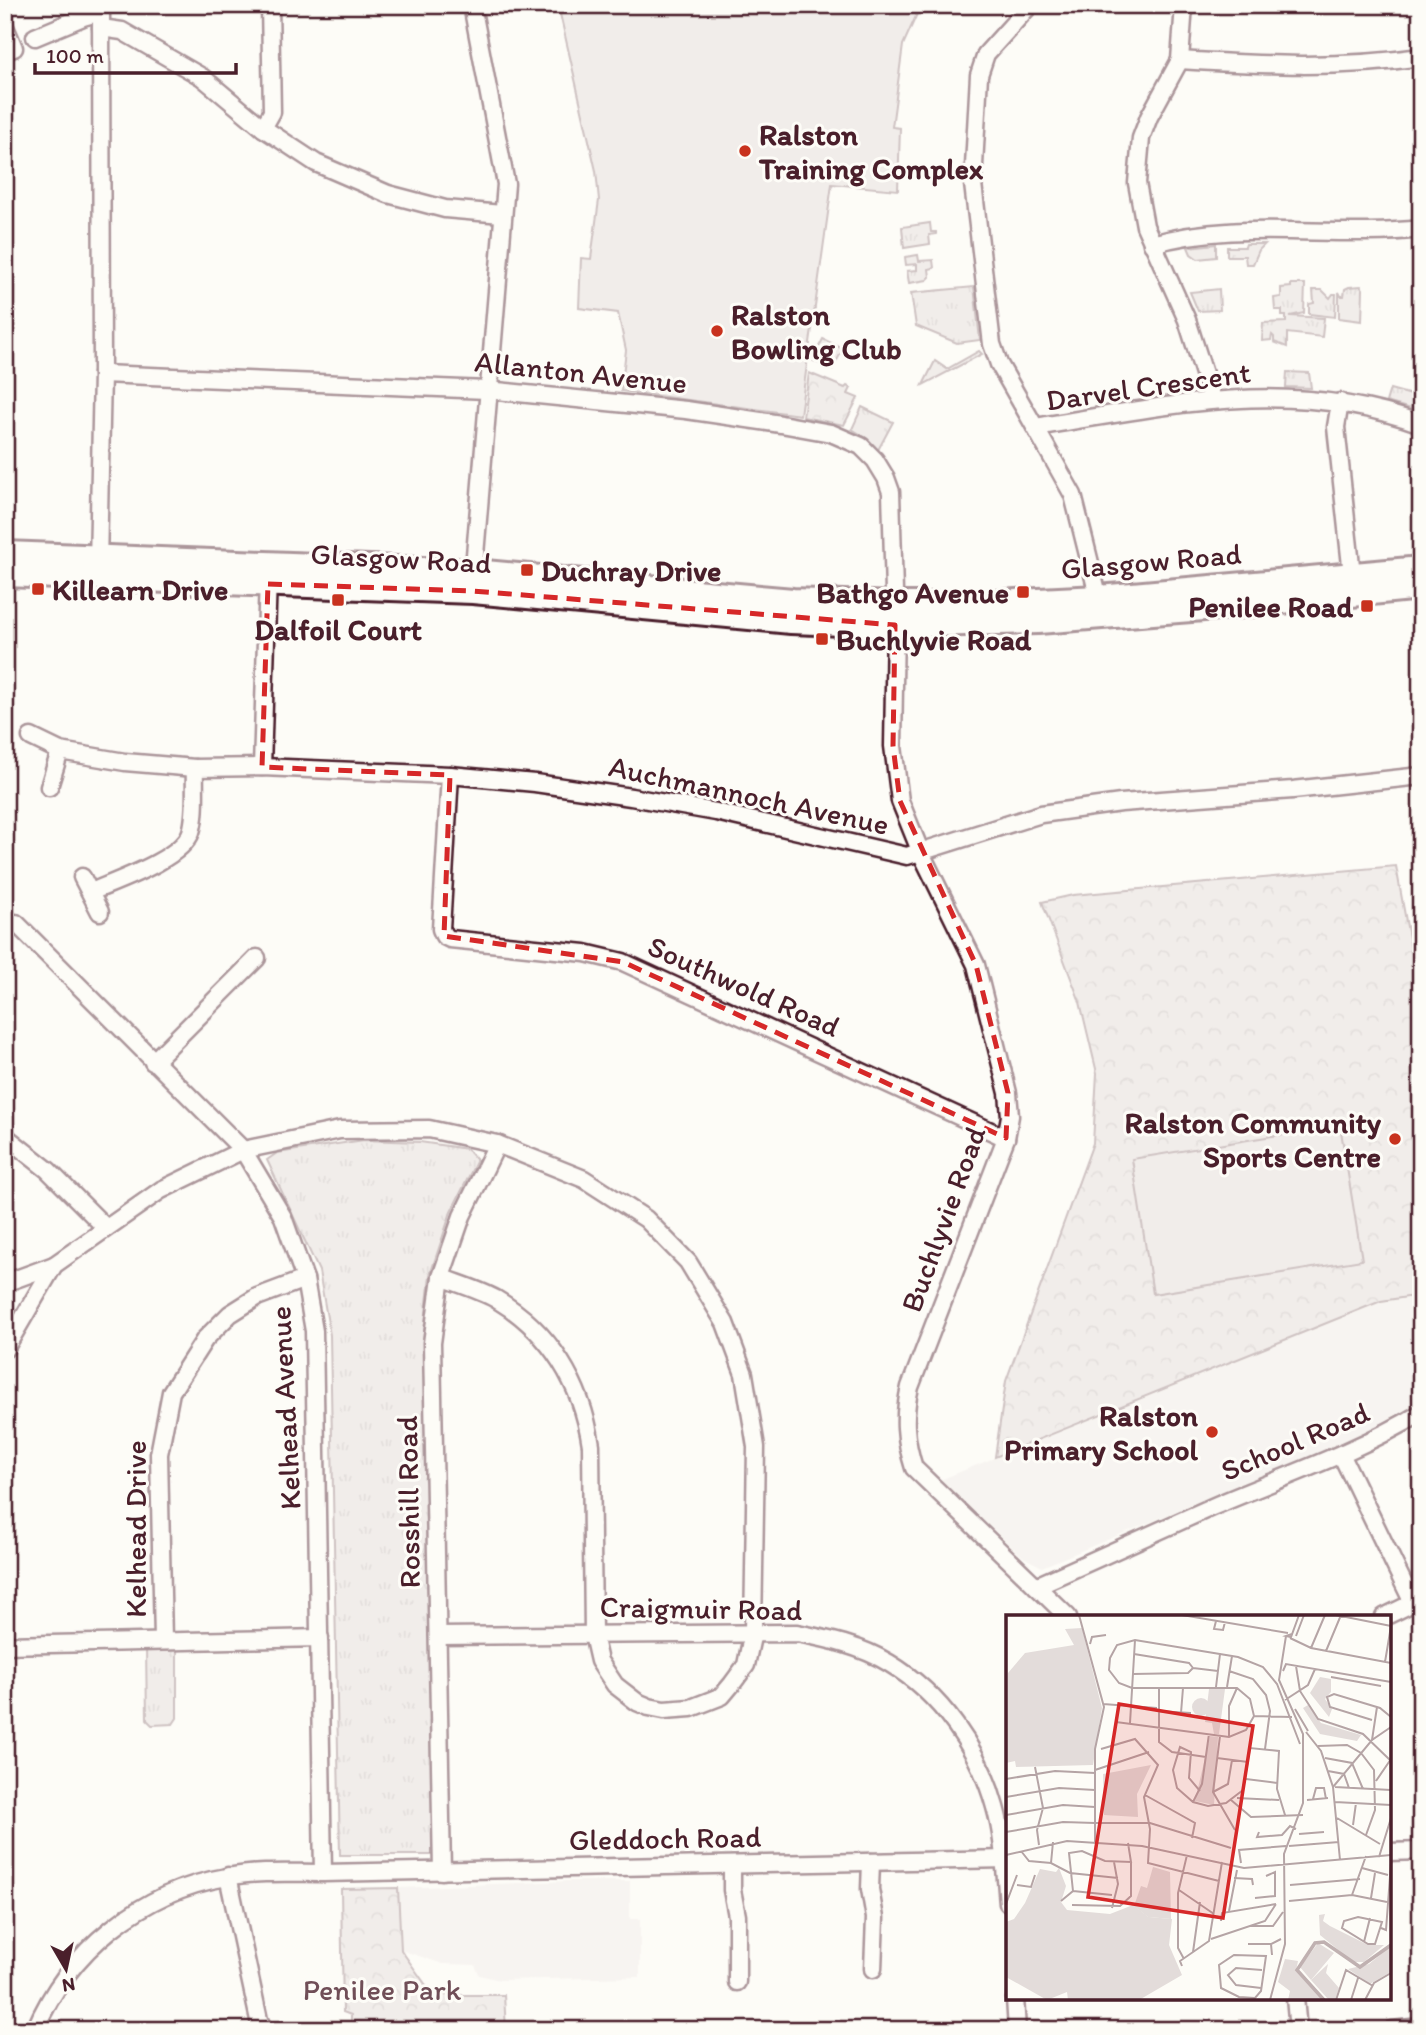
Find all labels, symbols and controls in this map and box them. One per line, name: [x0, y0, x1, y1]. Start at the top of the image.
scale bar: [35, 32, 236, 76]
text: 100 m: [46, 43, 104, 68]
place label: Ralston Training Complex: [758, 116, 984, 187]
marker: Ralston Training Complex: [737, 143, 753, 159]
place label: Ralston Bowling Club: [731, 296, 902, 367]
marker: Ralston Bowling Club: [709, 323, 725, 339]
street label: Allanton Avenue: [473, 342, 689, 402]
street label: Darvel Crescent: [1043, 353, 1253, 419]
street label: Glasgow Road: [310, 535, 492, 581]
street label: Glasgow Road: [1059, 535, 1243, 587]
place label: Duchray Drive: [541, 552, 721, 589]
marker: Duchray Drive: [519, 562, 535, 578]
place label: Killearn Drive: [52, 571, 228, 608]
place label: Bathgo Avenue: [816, 574, 1009, 611]
marker: Killearn Drive: [30, 581, 46, 597]
marker: Bathgo Avenue: [1015, 584, 1031, 600]
place label: Penilee Road: [1188, 588, 1353, 625]
marker: Dalfoil Court: [330, 592, 346, 608]
marker: Penilee Road: [1359, 598, 1375, 614]
place label: Dalfoil Court: [254, 611, 423, 648]
place label: Buchlyvie Road: [836, 621, 1032, 658]
marker: Buchlyvie Road: [814, 631, 830, 647]
street label: Auchmannoch Avenue: [606, 747, 892, 843]
street label: Southwold Road: [642, 927, 846, 1045]
place label: Ralston Community Sports Centre: [1125, 1104, 1382, 1175]
street label: Buchlyvie Road: [892, 1120, 994, 1317]
marker: Ralston Community Sports Centre: [1387, 1131, 1403, 1147]
street label: Kelhead Avenue: [261, 1305, 309, 1511]
street label: School Road: [1215, 1393, 1375, 1489]
place label: Ralston Primary School: [1004, 1397, 1199, 1468]
street label: Rosshill Road: [388, 1415, 428, 1589]
marker: Ralston Primary School: [1204, 1424, 1220, 1440]
street label: Kelhead Drive: [117, 1440, 154, 1618]
street label: Craigmuir Road: [599, 1588, 803, 1628]
inset map: [1006, 1615, 1391, 2000]
street label: Gleddoch Road: [568, 1818, 762, 1858]
north arrow: [32, 1934, 102, 2004]
park label: Penilee Park: [303, 1971, 462, 2008]
text: N: [60, 1973, 77, 1998]

